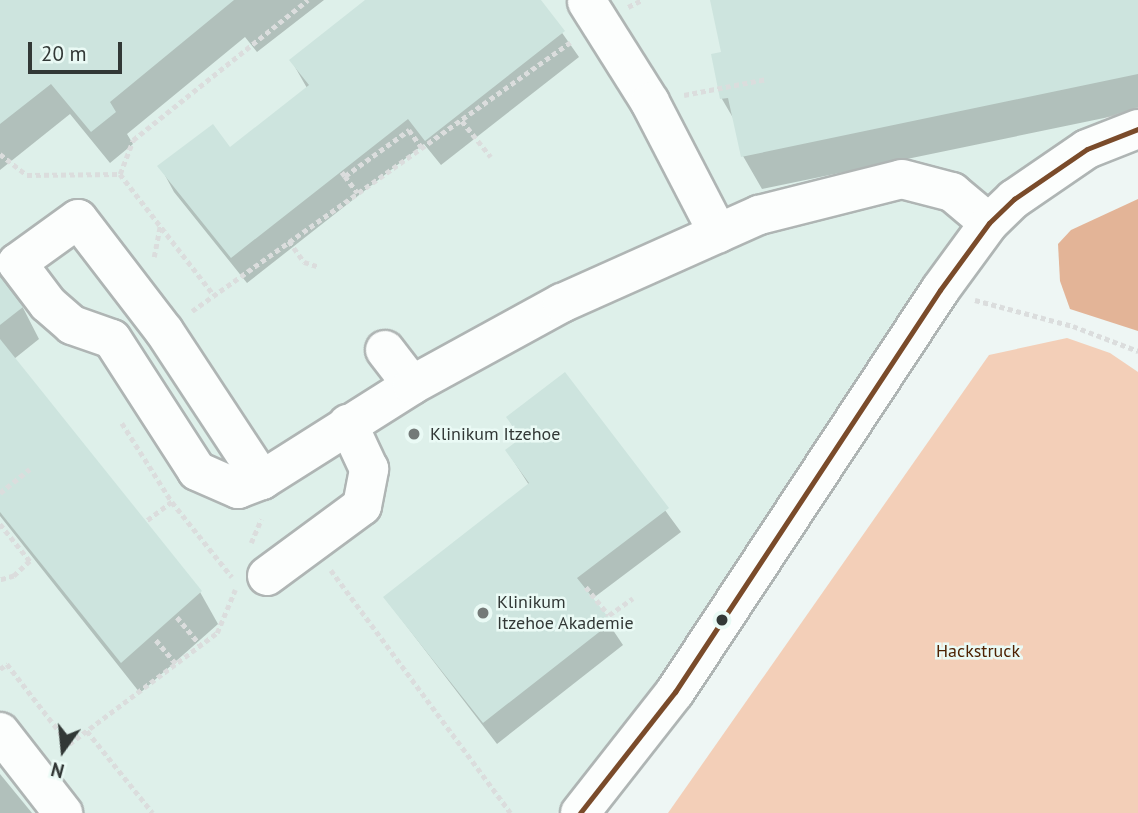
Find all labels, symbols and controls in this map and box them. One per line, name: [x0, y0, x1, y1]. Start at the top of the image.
scale bar: [32, 28, 126, 72]
text: 20 m: [41, 40, 87, 67]
place label: Klinikum Itzehoe: [430, 423, 560, 445]
marker: Klinikum Itzehoe: [404, 424, 424, 444]
place label: Klinikum Itzehoe Akademie: [497, 592, 634, 634]
marker: Klinikum Itzehoe Akademie: [475, 605, 491, 621]
unlabelled marker: [715, 613, 729, 627]
park label: Hackstruck: [936, 640, 1020, 662]
north arrow: [28, 715, 98, 785]
text: N: [48, 757, 67, 783]

